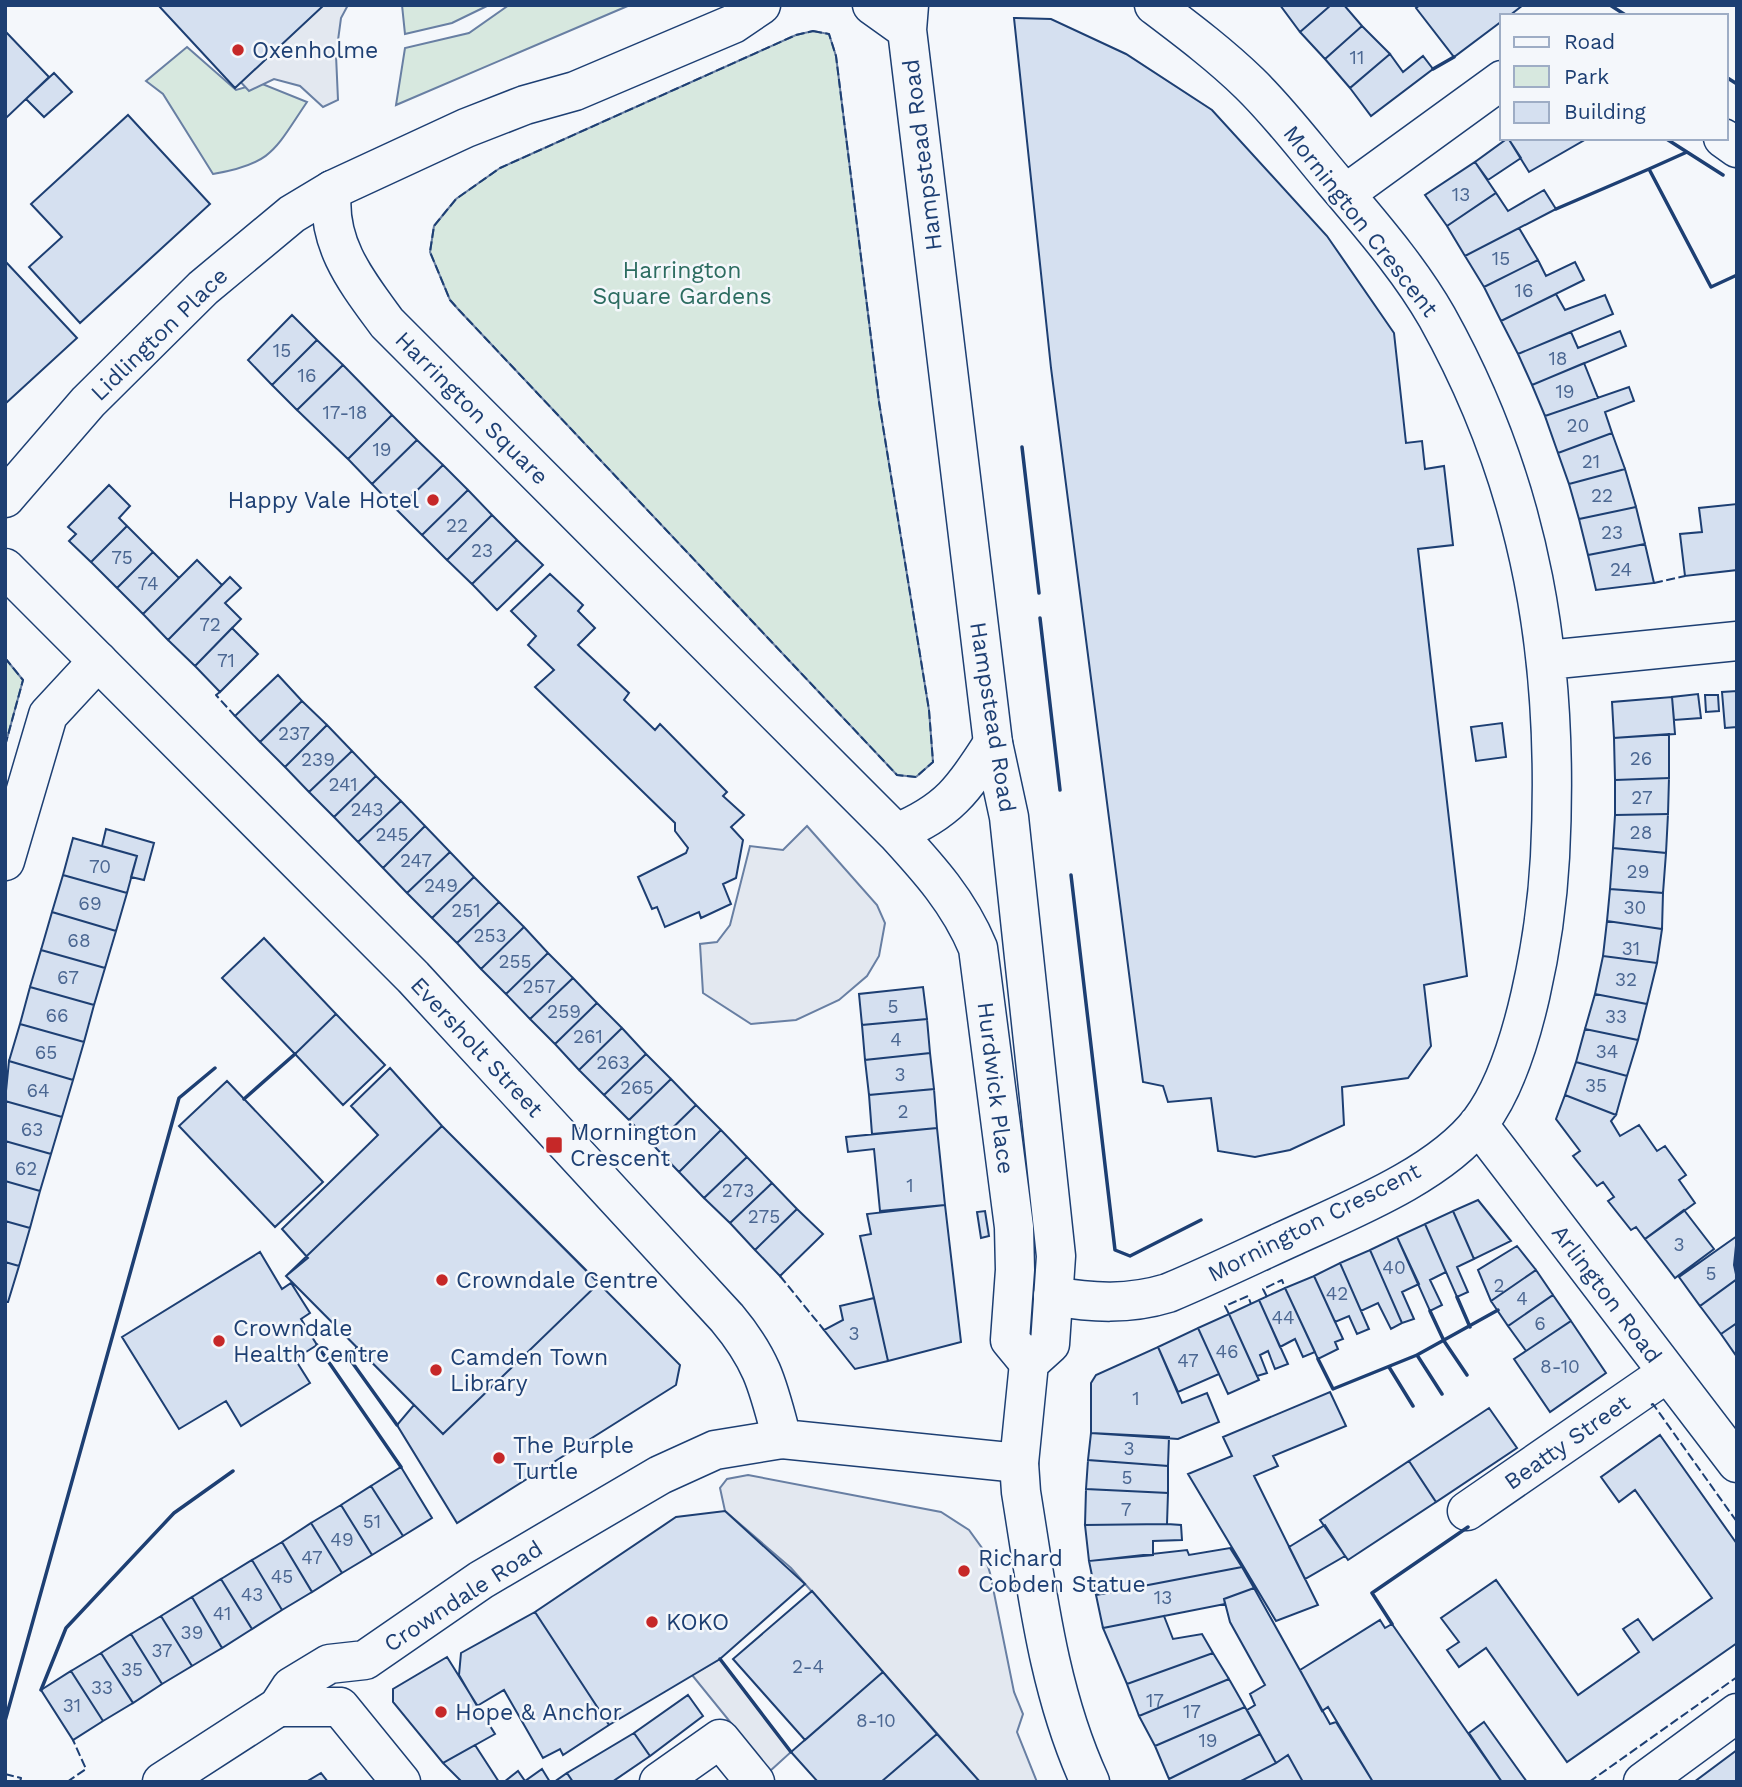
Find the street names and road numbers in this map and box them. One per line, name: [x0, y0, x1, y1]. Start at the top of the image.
street label: Hampstead Road: [897, 58, 948, 252]
street label: Mornington Crescent: [1278, 120, 1444, 323]
street label: Lidlington Place: [85, 262, 233, 406]
street label: Harrington Square: [390, 326, 554, 490]
street label: Hampstead Road: [964, 620, 1021, 814]
street label: Eversholt Street: [405, 972, 549, 1123]
street label: Hurdwick Place: [972, 1000, 1019, 1176]
street label: Mornington Crescent: [1203, 1157, 1425, 1288]
street label: Arlington Road: [1546, 1220, 1667, 1369]
street label: Beatty Street: [1499, 1389, 1636, 1496]
street label: Crowndale Road: [379, 1535, 548, 1658]

